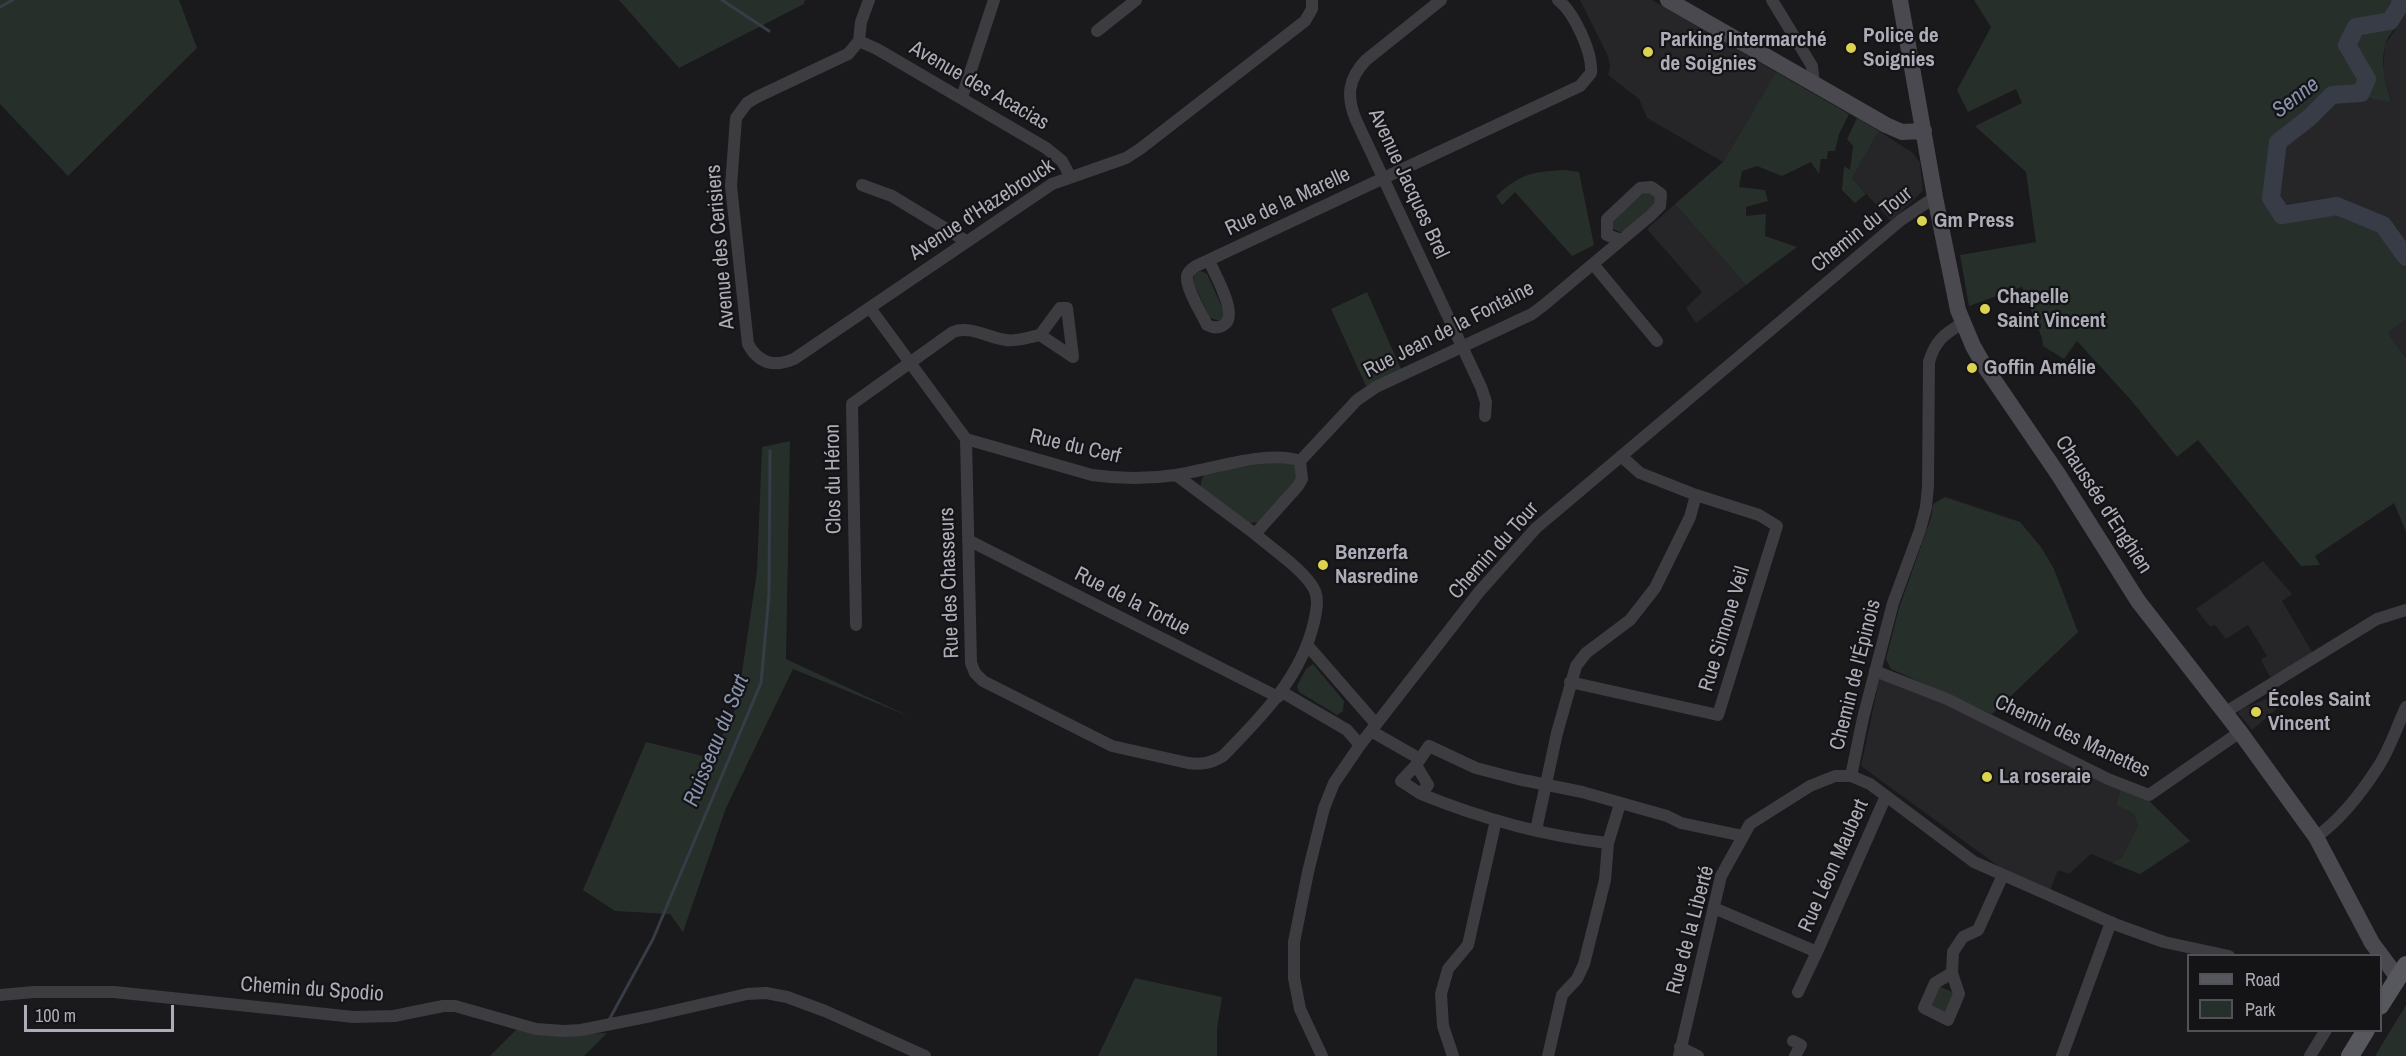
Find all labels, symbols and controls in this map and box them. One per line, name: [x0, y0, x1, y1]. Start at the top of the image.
place label: Police de Soignies: [1863, 23, 1939, 73]
place label: Parking Intermarché de Soignies: [1660, 27, 1827, 77]
street label: Avenue des Acacias: [905, 36, 1053, 136]
marker: Police de Soignies: [1844, 41, 1858, 55]
marker: Parking Intermarché de Soignies: [1641, 45, 1655, 59]
water label: Senne: [2267, 72, 2325, 124]
street label: Avenue Jacques Brel: [1362, 105, 1454, 263]
street label: Avenue d'Hazebrouck: [905, 154, 1059, 266]
street label: Rue de la Marelle: [1222, 162, 1354, 242]
street label: Avenue des Cerisiers: [701, 164, 741, 330]
street label: Chemin du Tour: [1806, 182, 1918, 278]
place label: Gm Press: [1934, 208, 2014, 234]
marker: Gm Press: [1915, 214, 1929, 228]
street label: Rue Jean de la Fontaine: [1360, 276, 1538, 384]
place label: Chapelle Saint Vincent: [1997, 284, 2106, 334]
marker: Chapelle Saint Vincent: [1978, 302, 1992, 316]
place label: Goffin Amélie: [1984, 355, 2096, 381]
marker: Goffin Amélie: [1965, 361, 1979, 375]
street label: Clos du Héron: [820, 424, 848, 534]
street label: Rue du Cerf: [1027, 424, 1123, 470]
street label: Chaussée d'Enghien: [2049, 431, 2157, 579]
street label: Chemin du Tour: [1444, 497, 1544, 605]
street label: Rue des Chasseurs: [935, 507, 965, 659]
place label: Benzerfa Nasredine: [1335, 540, 1418, 590]
marker: Benzerfa Nasredine: [1316, 558, 1330, 572]
street label: Rue de la Tortue: [1070, 562, 1194, 642]
street label: Rue Simone Veil: [1694, 564, 1756, 694]
street label: Chemin de l'Épinois: [1825, 597, 1887, 753]
water label: Ruisseau du Sart: [679, 671, 755, 811]
place label: Écoles Saint Vincent: [2268, 687, 2370, 737]
street label: Chemin des Manettes: [1990, 690, 2154, 784]
marker: Écoles Saint Vincent: [2249, 705, 2263, 719]
place label: La roseraie: [1999, 764, 2091, 790]
marker: La roseraie: [1980, 770, 1994, 784]
street label: Rue Léon Maubert: [1793, 796, 1875, 936]
street label: Rue de la Liberté: [1662, 863, 1720, 997]
legend: [2187, 954, 2382, 1032]
text: Road: [2245, 967, 2280, 992]
street label: Chemin du Spodio: [239, 972, 385, 1008]
scale bar: [27, 993, 177, 1031]
text: Park: [2245, 997, 2275, 1022]
text: 100 m: [35, 1003, 76, 1028]

